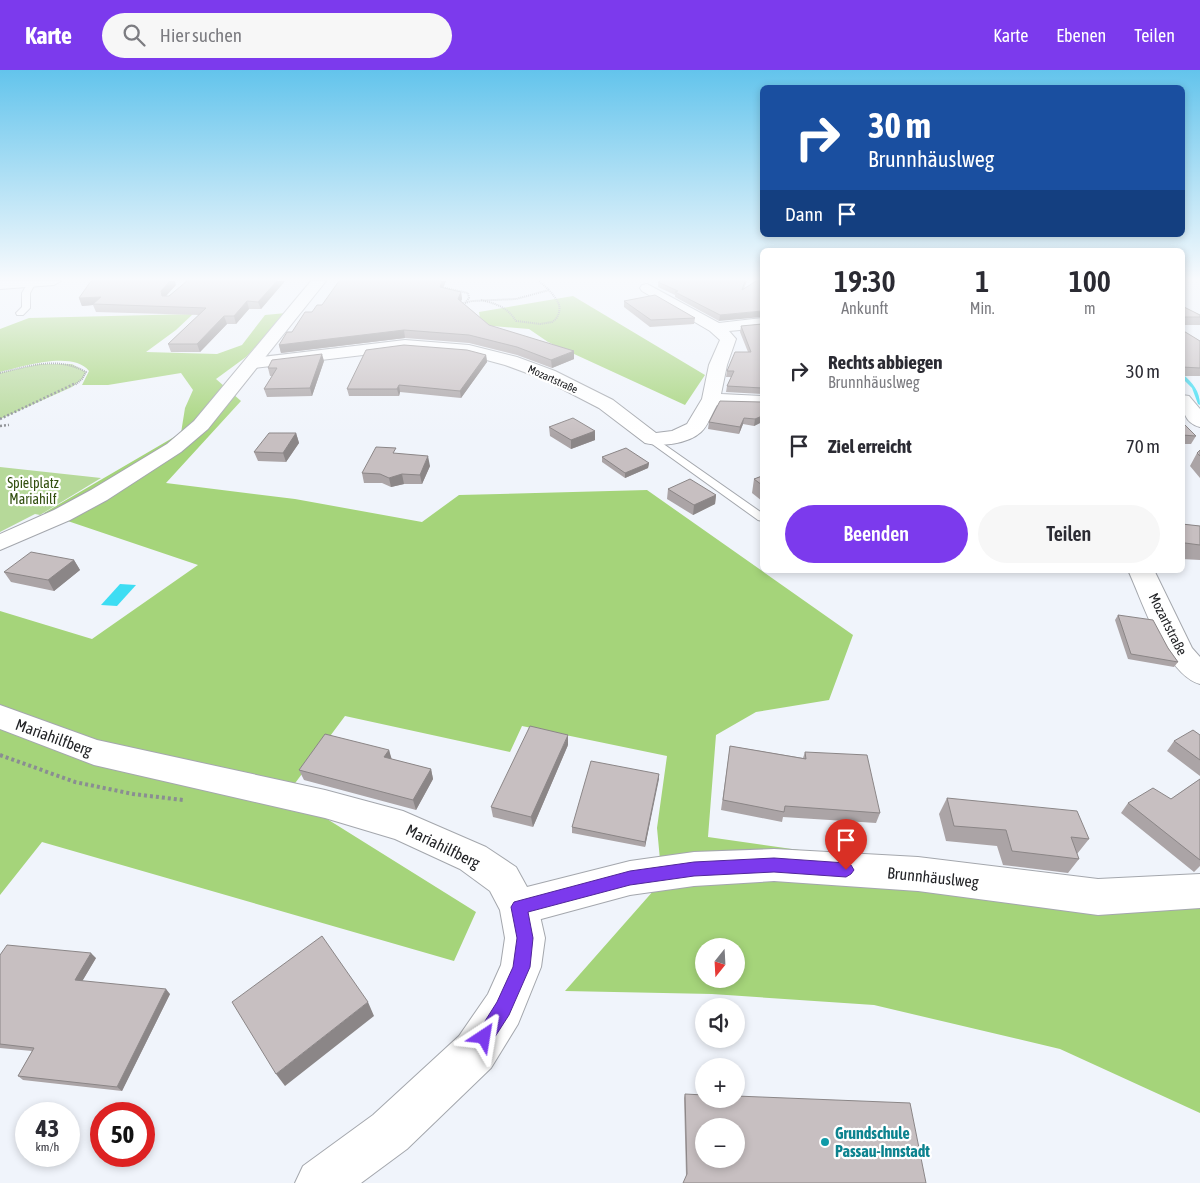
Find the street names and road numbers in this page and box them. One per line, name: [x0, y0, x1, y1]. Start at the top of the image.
street label: Mozartstraße: [526, 363, 580, 395]
street label: Mozartstraße: [1146, 590, 1190, 658]
street label: Mariahilfberg: [13, 715, 95, 760]
street label: Mariahilfberg: [403, 820, 483, 873]
street label: Brunnhäuslweg: [886, 863, 980, 892]

